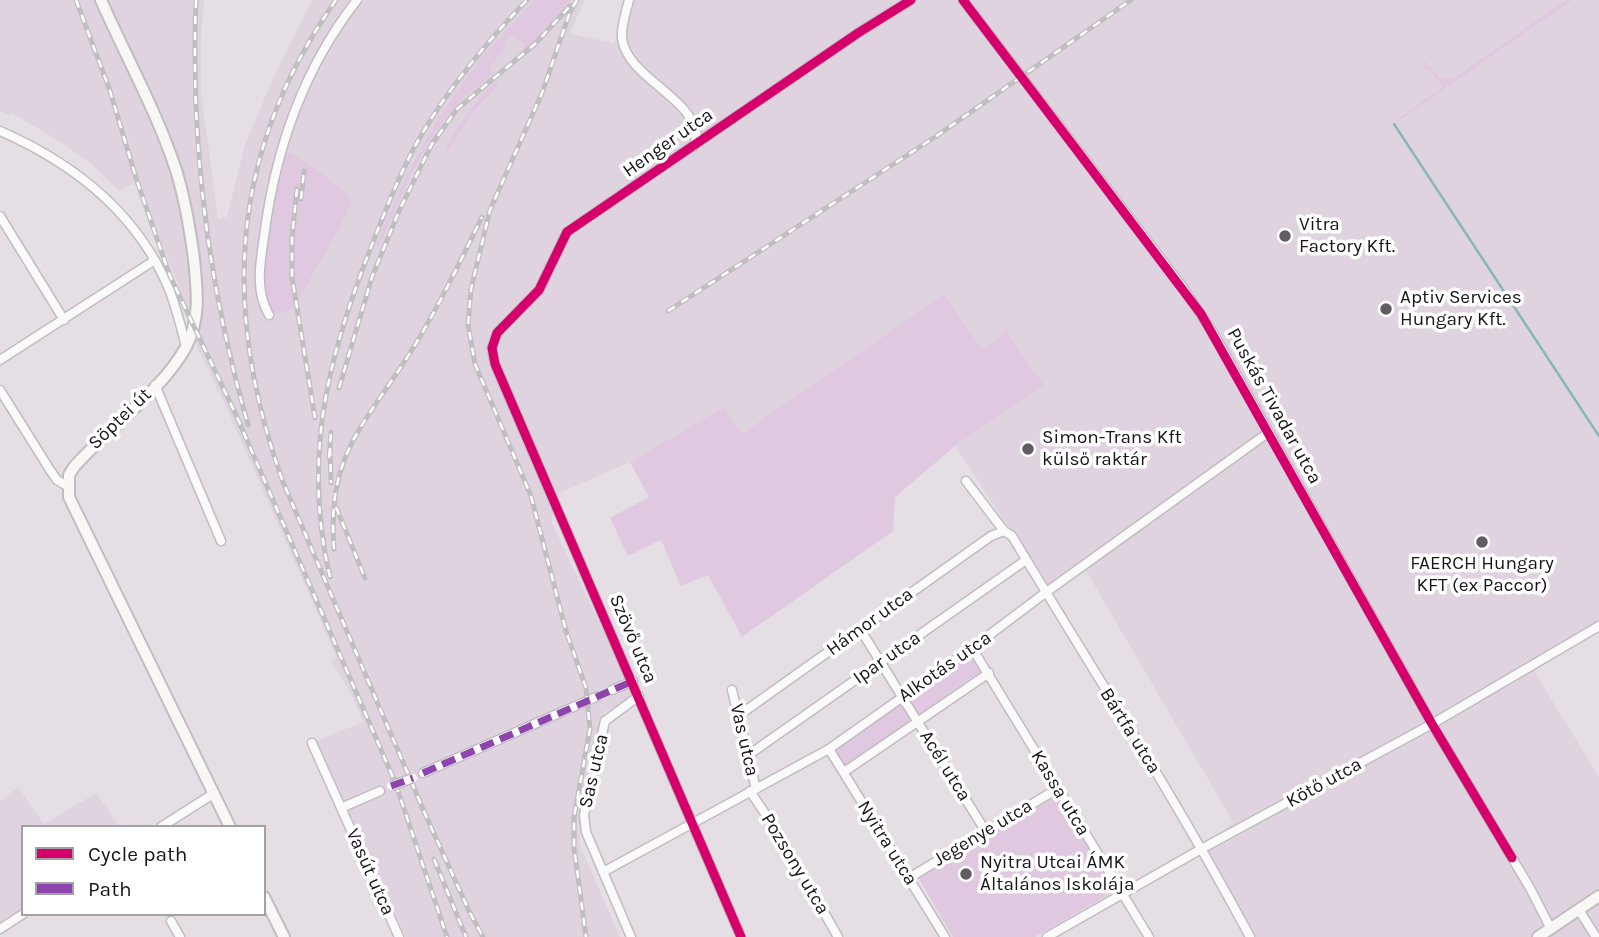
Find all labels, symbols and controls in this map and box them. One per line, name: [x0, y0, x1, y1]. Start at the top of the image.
street label: Henger utca: [619, 104, 717, 182]
place label: Vitra Factory Kft.: [1299, 214, 1395, 258]
marker: Vitra Factory Kft.: [1277, 228, 1293, 244]
place label: Aptiv Services Hungary Kft.: [1400, 287, 1522, 331]
marker: Aptiv Services Hungary Kft.: [1378, 301, 1394, 317]
street label: Puskás Tivadar utca: [1222, 324, 1326, 488]
street label: Söptei út: [84, 383, 156, 455]
place label: Simon-Trans Kft külső raktár: [1042, 427, 1182, 471]
marker: Simon-Trans Kft külső raktár: [1020, 441, 1036, 457]
marker: FAERCH Hungary KFT (ex Paccor): [1474, 534, 1490, 550]
place label: FAERCH Hungary KFT (ex Paccor): [1410, 553, 1554, 597]
street label: Hámor utca: [822, 583, 918, 661]
street label: Szövő utca: [604, 591, 662, 687]
street label: Ipar utca: [849, 627, 925, 689]
street label: Alkotás utca: [894, 627, 996, 707]
street label: Bártfa utca: [1095, 684, 1165, 778]
street label: Vas utca: [725, 701, 763, 779]
street label: Acél utca: [914, 726, 976, 806]
street label: Sas utca: [574, 732, 614, 810]
street label: Kassa utca: [1026, 746, 1094, 840]
street label: Kötő utca: [1282, 753, 1366, 813]
street label: Jegenye utca: [929, 795, 1037, 871]
street label: Nyitra utca: [852, 797, 922, 889]
street label: Pozsony utca: [756, 809, 834, 919]
legend: [21, 825, 266, 916]
street label: Vasút utca: [341, 825, 399, 919]
text: Cycle path: [88, 842, 188, 866]
place label: Nyitra Utcai ÁMK Általános Iskolája: [980, 852, 1135, 896]
marker: Nyitra Utcai ÁMK Általános Iskolája: [958, 866, 974, 882]
text: Path: [88, 877, 132, 901]

